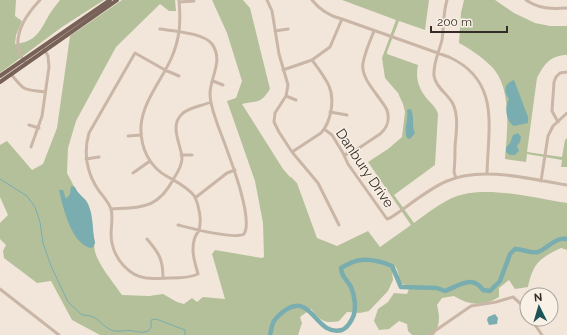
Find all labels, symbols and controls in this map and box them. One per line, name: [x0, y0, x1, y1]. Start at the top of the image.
scale bar: [431, 8, 507, 34]
text: 200 m: [437, 15, 472, 29]
street label: Danbury Drive: [333, 125, 397, 211]
north arrow: [519, 287, 559, 327]
text: N: [533, 291, 543, 304]

